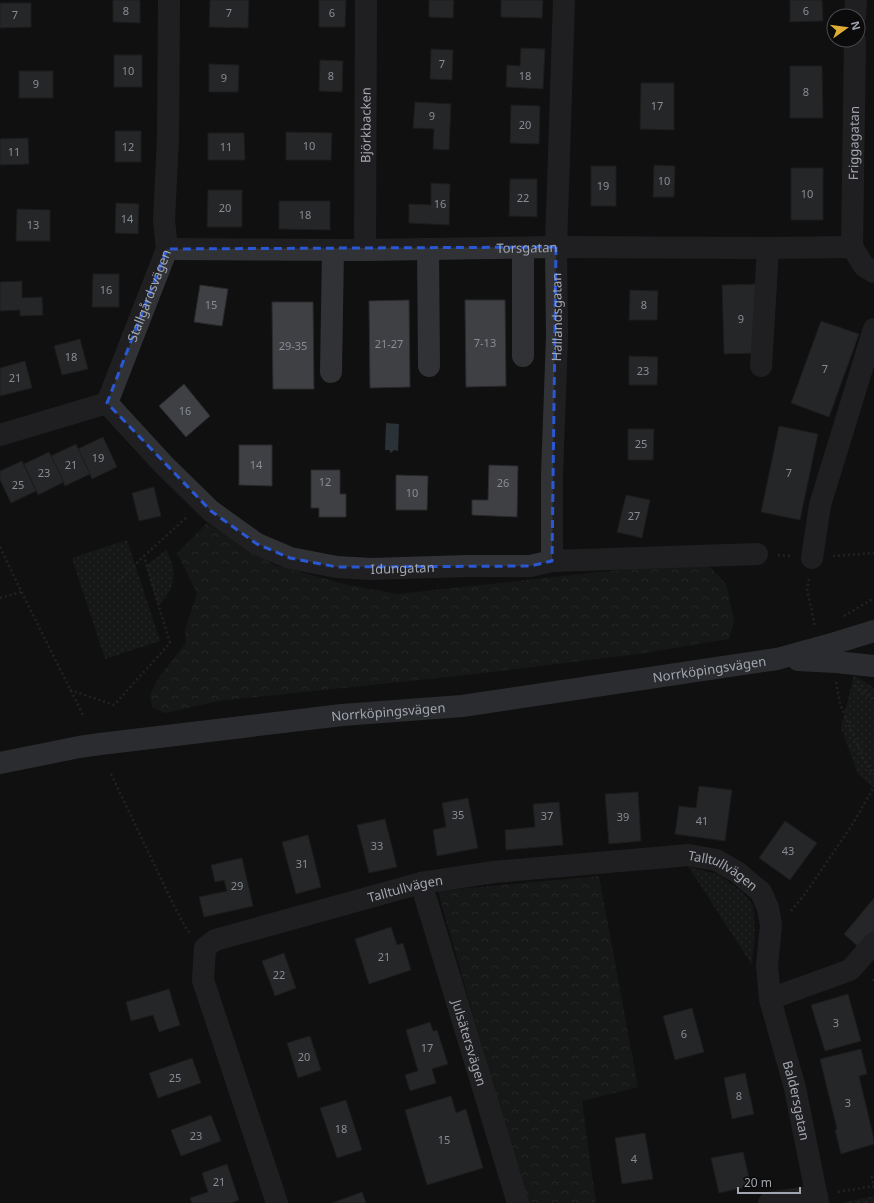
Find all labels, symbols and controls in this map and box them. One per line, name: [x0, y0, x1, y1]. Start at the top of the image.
house number: 8: [123, 3, 129, 18]
house number: 6: [803, 3, 809, 18]
house number: 7: [226, 5, 232, 20]
house number: 6: [329, 5, 335, 20]
house number: 7: [12, 7, 18, 22]
north arrow: [826, 8, 866, 48]
text: N: [848, 19, 865, 32]
house number: 7: [439, 56, 445, 71]
house number: 10: [122, 63, 134, 78]
house number: 8: [328, 68, 334, 83]
house number: 18: [519, 68, 531, 83]
house number: 9: [221, 70, 227, 85]
house number: 9: [33, 76, 39, 91]
house number: 8: [803, 84, 809, 99]
street label: Björkbacken: [356, 87, 375, 163]
house number: 17: [651, 98, 663, 113]
street label: Friggagatan: [844, 106, 863, 180]
house number: 9: [429, 108, 435, 123]
house number: 20: [519, 117, 531, 132]
house number: 10: [303, 138, 315, 153]
house number: 12: [122, 139, 134, 154]
house number: 11: [220, 139, 232, 154]
house number: 11: [8, 144, 20, 159]
house number: 10: [658, 173, 670, 188]
house number: 19: [597, 178, 609, 193]
house number: 10: [801, 186, 813, 201]
house number: 22: [517, 190, 529, 205]
house number: 16: [434, 196, 446, 211]
house number: 20: [219, 200, 231, 215]
house number: 18: [299, 207, 311, 222]
house number: 14: [121, 211, 134, 226]
house number: 13: [27, 217, 39, 232]
street label: Torsgatan: [496, 238, 558, 257]
street label: Stallgårdsvägen: [123, 247, 175, 344]
street label: Hallandsgatan: [547, 273, 566, 362]
house number: 16: [100, 282, 112, 297]
house number: 15: [205, 297, 217, 312]
house number: 8: [641, 297, 647, 312]
house number: 9: [738, 311, 744, 326]
house number: 7-13: [474, 335, 496, 350]
house number: 21-27: [375, 336, 403, 351]
house number: 29-35: [279, 338, 307, 353]
house number: 18: [65, 349, 77, 364]
house number: 7: [822, 361, 828, 376]
house number: 23: [637, 363, 649, 378]
house number: 21: [9, 370, 21, 385]
house number: 16: [179, 403, 191, 418]
house number: 25: [635, 436, 647, 451]
house number: 19: [92, 450, 104, 465]
house number: 21: [65, 457, 77, 472]
house number: 14: [250, 457, 263, 472]
house number: 23: [38, 465, 50, 480]
house number: 7: [786, 465, 792, 480]
house number: 12: [319, 474, 331, 489]
house number: 26: [497, 475, 509, 490]
house number: 25: [12, 477, 24, 492]
house number: 10: [406, 485, 418, 500]
house number: 27: [628, 508, 640, 523]
street label: Idungatan: [370, 558, 435, 578]
street label: Norrköpingsvägen: [652, 652, 767, 686]
street label: Norrköpingsvägen: [330, 698, 446, 725]
house number: 35: [452, 807, 464, 822]
house number: 37: [541, 808, 553, 823]
house number: 39: [617, 809, 629, 824]
house number: 41: [696, 813, 708, 828]
house number: 33: [371, 838, 383, 853]
house number: 43: [782, 843, 794, 858]
street label: Talltullvägen: [687, 846, 762, 895]
house number: 31: [296, 856, 308, 871]
street label: Talltullvägen: [366, 871, 444, 906]
house number: 29: [231, 878, 243, 893]
house number: 21: [378, 949, 390, 964]
house number: 22: [273, 967, 285, 982]
street label: Julsätersvägen: [447, 995, 491, 1088]
house number: 3: [833, 1015, 839, 1030]
house number: 6: [681, 1026, 687, 1041]
house number: 17: [421, 1040, 433, 1055]
house number: 20: [298, 1049, 310, 1064]
street label: Baldersgatan: [779, 1058, 814, 1142]
house number: 25: [169, 1070, 181, 1085]
house number: 8: [736, 1088, 742, 1103]
house number: 3: [845, 1095, 851, 1110]
house number: 18: [335, 1121, 347, 1136]
house number: 23: [190, 1128, 202, 1143]
house number: 15: [438, 1132, 450, 1147]
house number: 4: [631, 1151, 638, 1166]
scale bar: [738, 1169, 800, 1195]
house number: 21: [213, 1174, 225, 1189]
text: 20 m: [744, 1174, 772, 1191]

